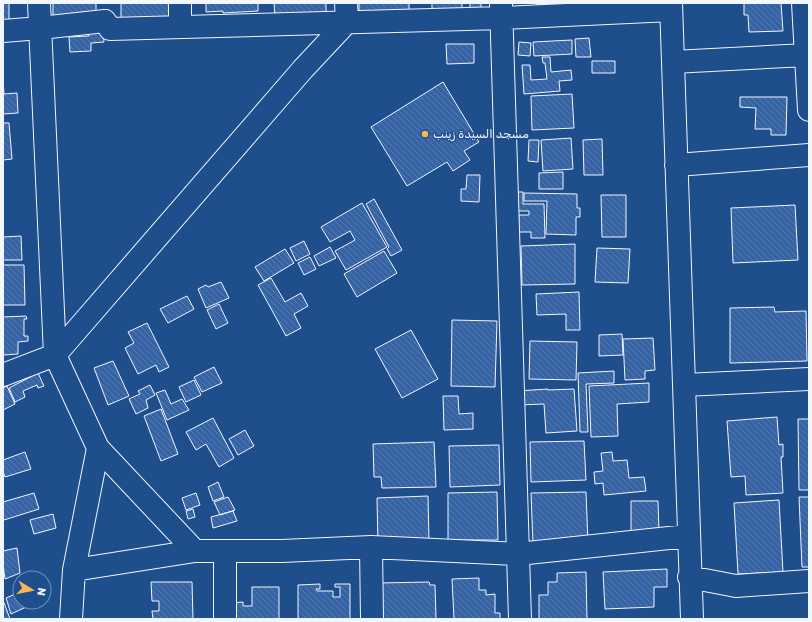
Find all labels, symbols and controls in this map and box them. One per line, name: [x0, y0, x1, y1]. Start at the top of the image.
place label: مسجد السيدة زينب: [433, 127, 529, 142]
marker: مسجد السيدة زينب: [420, 129, 430, 139]
north arrow: [12, 570, 52, 610]
text: N: [34, 587, 48, 597]

